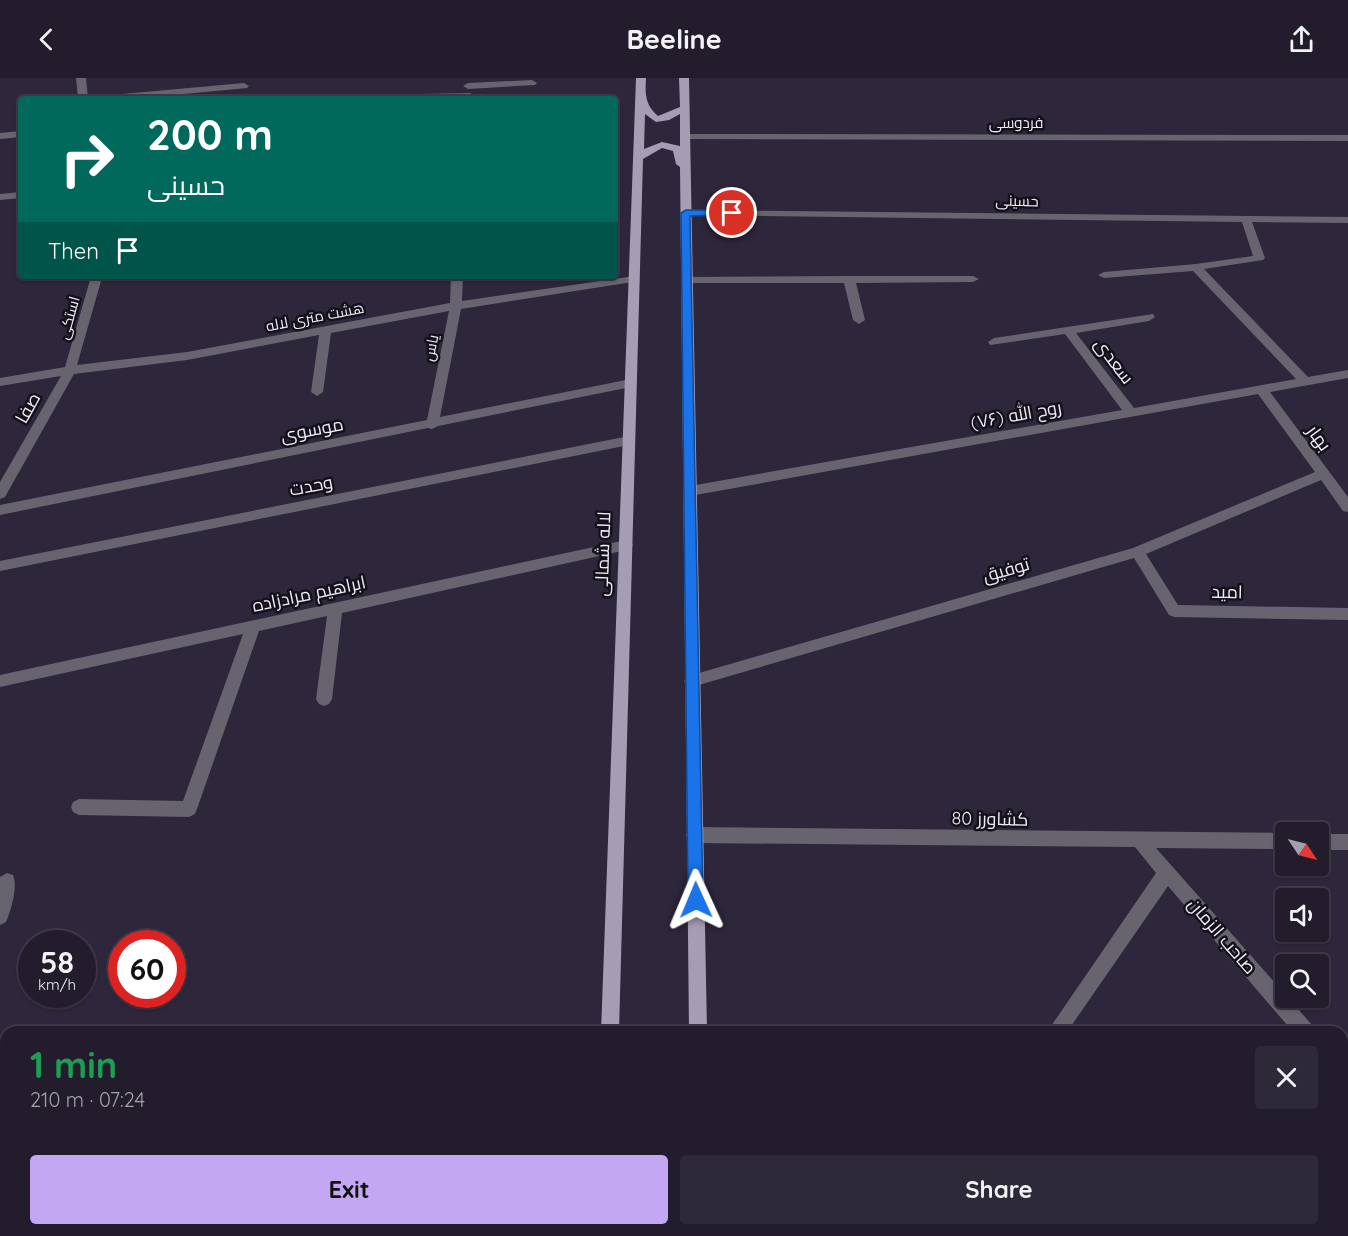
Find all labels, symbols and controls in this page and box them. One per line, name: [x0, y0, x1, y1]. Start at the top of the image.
text: Beeline: [626, 22, 722, 56]
icon: back: [30, 23, 63, 56]
icon: share: [1285, 23, 1318, 56]
text: 200 m: [147, 108, 273, 161]
street label: فردوسی: [989, 113, 1043, 133]
icon: right: [48, 120, 126, 198]
text: حسینی: [147, 168, 225, 202]
pin: [706, 187, 757, 238]
street label: حسینی: [995, 191, 1039, 211]
icon: arrive: [715, 196, 748, 229]
icon: arrive: [111, 234, 144, 267]
text: Then: [48, 237, 99, 265]
street label: استکی: [53, 294, 85, 342]
street label: هشت متری لاله: [264, 298, 366, 336]
street label: یاس: [419, 333, 443, 363]
street label: سعدی: [1090, 333, 1139, 388]
street label: صفا: [10, 388, 45, 427]
street label: روح الله (۷۶): [969, 395, 1063, 435]
street label: موسوی: [279, 412, 345, 447]
street label: بهار: [1302, 419, 1337, 455]
street label: وحدت: [287, 470, 335, 501]
street label: لاله شمالی: [590, 511, 615, 597]
street label: توفیق: [980, 552, 1032, 588]
street label: ابراهیم مرادزاده: [250, 570, 368, 618]
street label: امید: [1211, 580, 1243, 603]
street label: کشاورز 80: [951, 806, 1029, 831]
north arrow: [1275, 822, 1329, 876]
map controls: [1275, 822, 1329, 1008]
position arrow: [664, 868, 728, 932]
button: sound: [1275, 888, 1329, 942]
street label: صاحب الزمان: [1183, 893, 1262, 979]
speed limit sign: 60: [108, 930, 186, 1008]
text: 58: [40, 943, 74, 981]
button: search: [1275, 954, 1329, 1008]
text: km/h: [38, 975, 76, 994]
text: 1 min: [30, 1042, 117, 1087]
button: close: [1255, 1046, 1318, 1109]
text: 210 m · 07:24: [30, 1087, 145, 1112]
button: Exit: [30, 1155, 668, 1224]
button: Share: [680, 1155, 1318, 1224]

